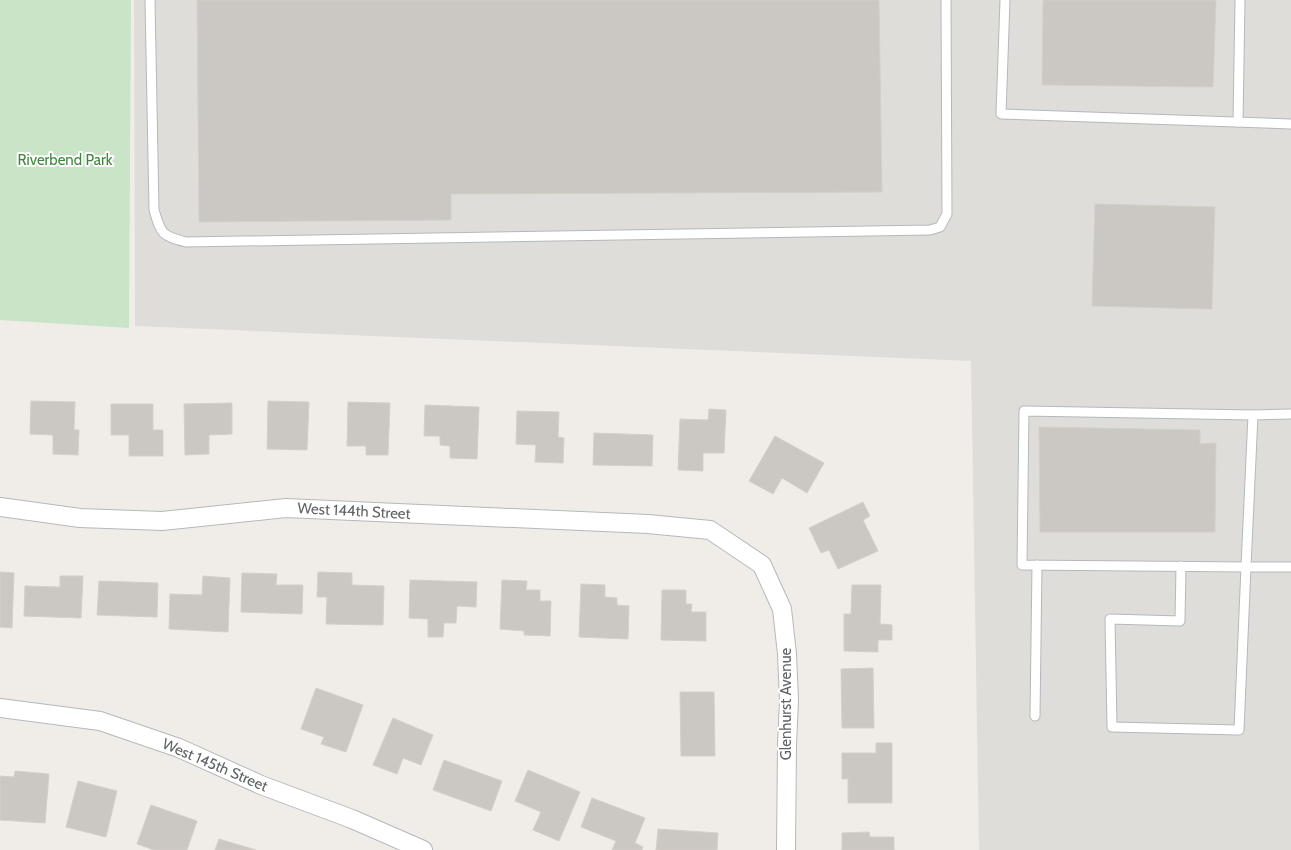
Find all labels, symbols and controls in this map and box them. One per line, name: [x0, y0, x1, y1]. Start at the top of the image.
park label: Riverbend Park: [18, 151, 113, 169]
street label: West 144th Street: [297, 499, 411, 523]
street label: Glenhurst Avenue: [777, 647, 795, 760]
street label: West 145th Street: [160, 735, 270, 795]

